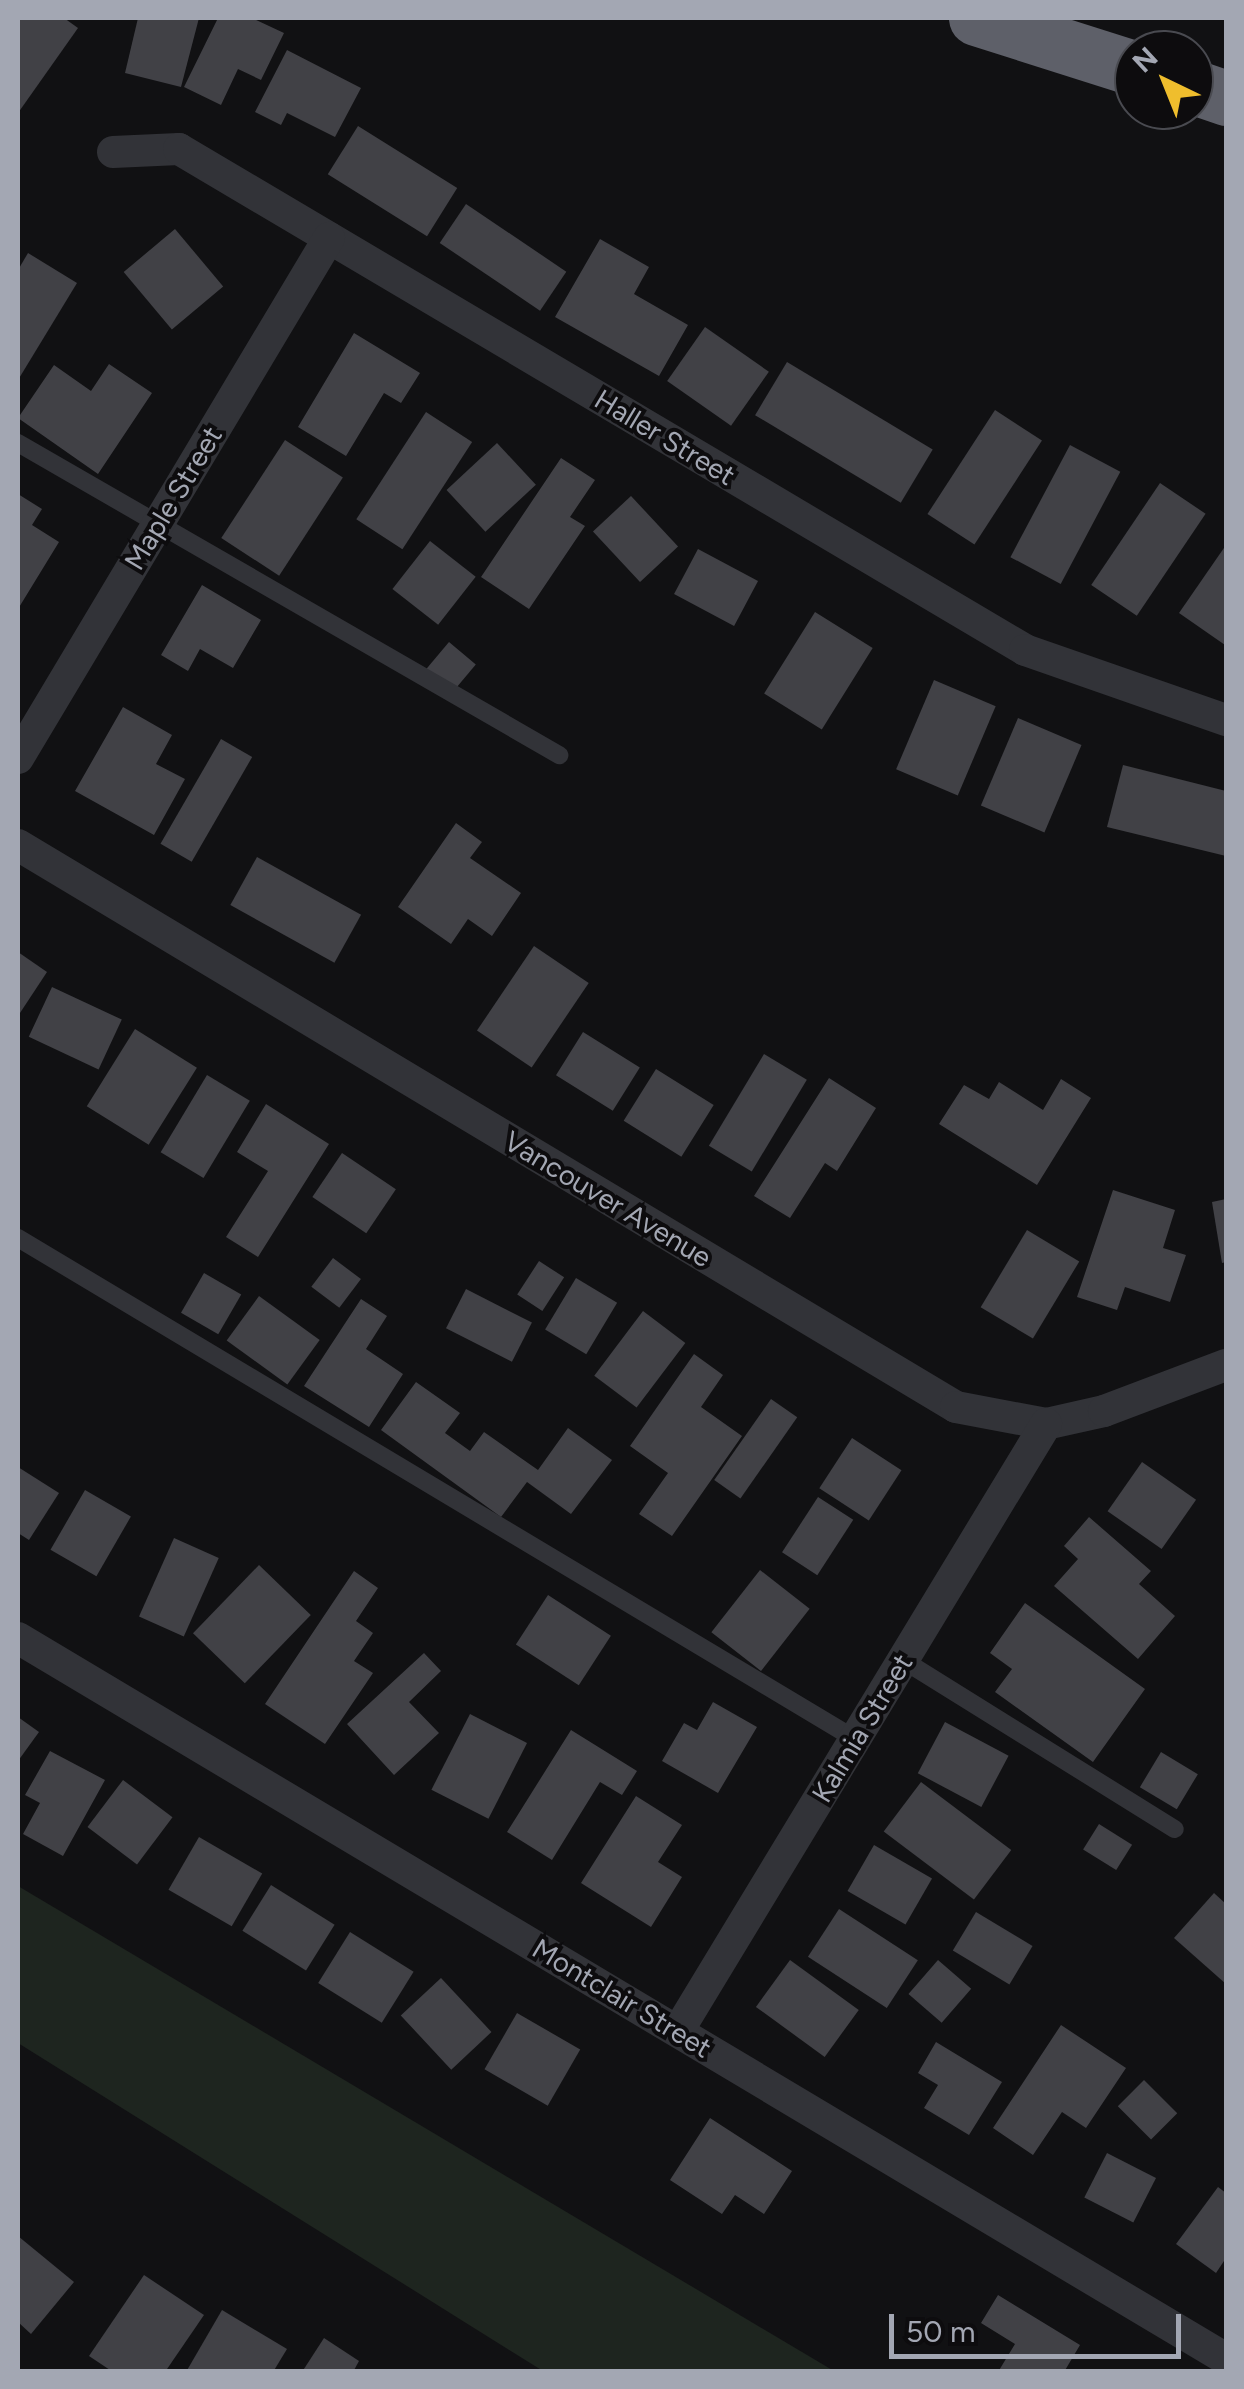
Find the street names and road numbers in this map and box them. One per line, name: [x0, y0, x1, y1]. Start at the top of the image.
street label: Haller Street: [589, 382, 741, 492]
street label: Maple Street: [117, 420, 229, 576]
street label: Vancouver Avenue: [498, 1124, 718, 1274]
street label: Kalmia Street: [805, 1648, 919, 1808]
street label: Montclair Street: [526, 1931, 718, 2065]

